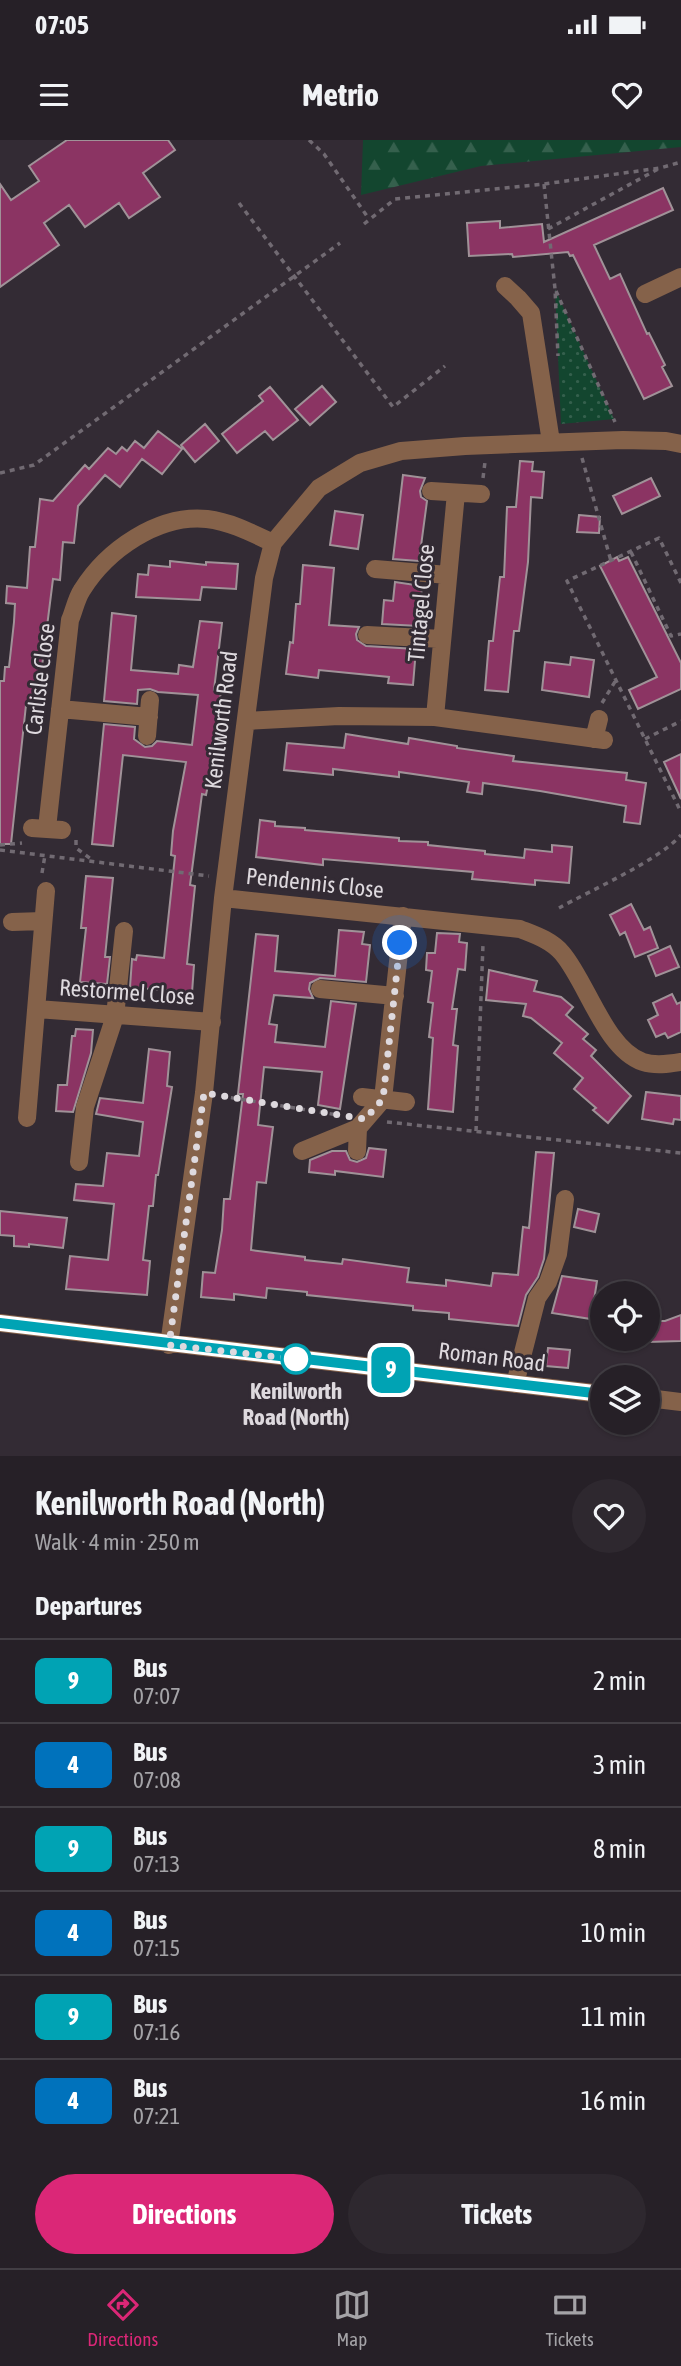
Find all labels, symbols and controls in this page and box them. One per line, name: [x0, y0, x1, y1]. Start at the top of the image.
text: 07:05: [35, 10, 89, 40]
icon: menu: [35, 76, 73, 114]
text: Metrio: [302, 76, 379, 113]
icon: heart: [608, 76, 646, 114]
street label: Tintagel Close: [403, 543, 439, 663]
street label: Carlisle Close: [20, 622, 60, 736]
street label: Kenilworth Road: [200, 649, 242, 791]
street label: Pendennis Close: [245, 863, 385, 903]
your location: [382, 925, 417, 960]
street label: Restormel Close: [58, 974, 196, 1010]
map controls: [590, 1281, 660, 1435]
button: locate: [590, 1281, 660, 1351]
street label: Roman Road: [437, 1338, 547, 1376]
marker: Kenilworth Road (North): [281, 1344, 311, 1374]
line badge: 9: [368, 1347, 414, 1393]
text: 9: [385, 1356, 397, 1383]
button: layers: [590, 1365, 660, 1435]
place label: Kenilworth Road (North): [243, 1378, 349, 1430]
button: heart: [572, 1479, 646, 1553]
text: Kenilworth Road (North): [35, 1484, 325, 1522]
text: Walk · 4 min · 250 m: [35, 1529, 199, 1555]
text: Departures: [35, 1591, 142, 1621]
text: Bus: [133, 1653, 167, 1683]
text: 2 min: [593, 1666, 646, 1696]
text: 9: [68, 1667, 79, 1694]
text: 07:07: [133, 1683, 181, 1709]
text: Bus: [133, 1737, 167, 1767]
text: 3 min: [593, 1750, 646, 1780]
text: 4: [68, 1751, 79, 1778]
text: 07:08: [133, 1767, 181, 1793]
text: Bus: [133, 1821, 167, 1851]
text: 8 min: [593, 1834, 646, 1864]
text: 9: [68, 1835, 79, 1862]
text: 07:13: [133, 1851, 180, 1877]
text: Bus: [133, 1905, 167, 1935]
text: 10 min: [581, 1918, 646, 1948]
text: 4: [68, 1919, 79, 1946]
text: 07:15: [133, 1935, 180, 1961]
text: Bus: [133, 1989, 167, 2019]
text: 11 min: [581, 2002, 646, 2032]
text: 9: [68, 2003, 79, 2030]
text: 07:16: [133, 2019, 180, 2045]
text: Bus: [133, 2073, 167, 2103]
text: 16 min: [581, 2086, 646, 2116]
text: 4: [68, 2087, 79, 2114]
text: 07:21: [133, 2103, 180, 2129]
button: Directions: [35, 2174, 334, 2254]
button: Tickets: [348, 2174, 646, 2254]
tab: Directions: [87, 2286, 158, 2350]
tab: Map: [333, 2286, 371, 2350]
tab: Tickets: [546, 2286, 594, 2350]

